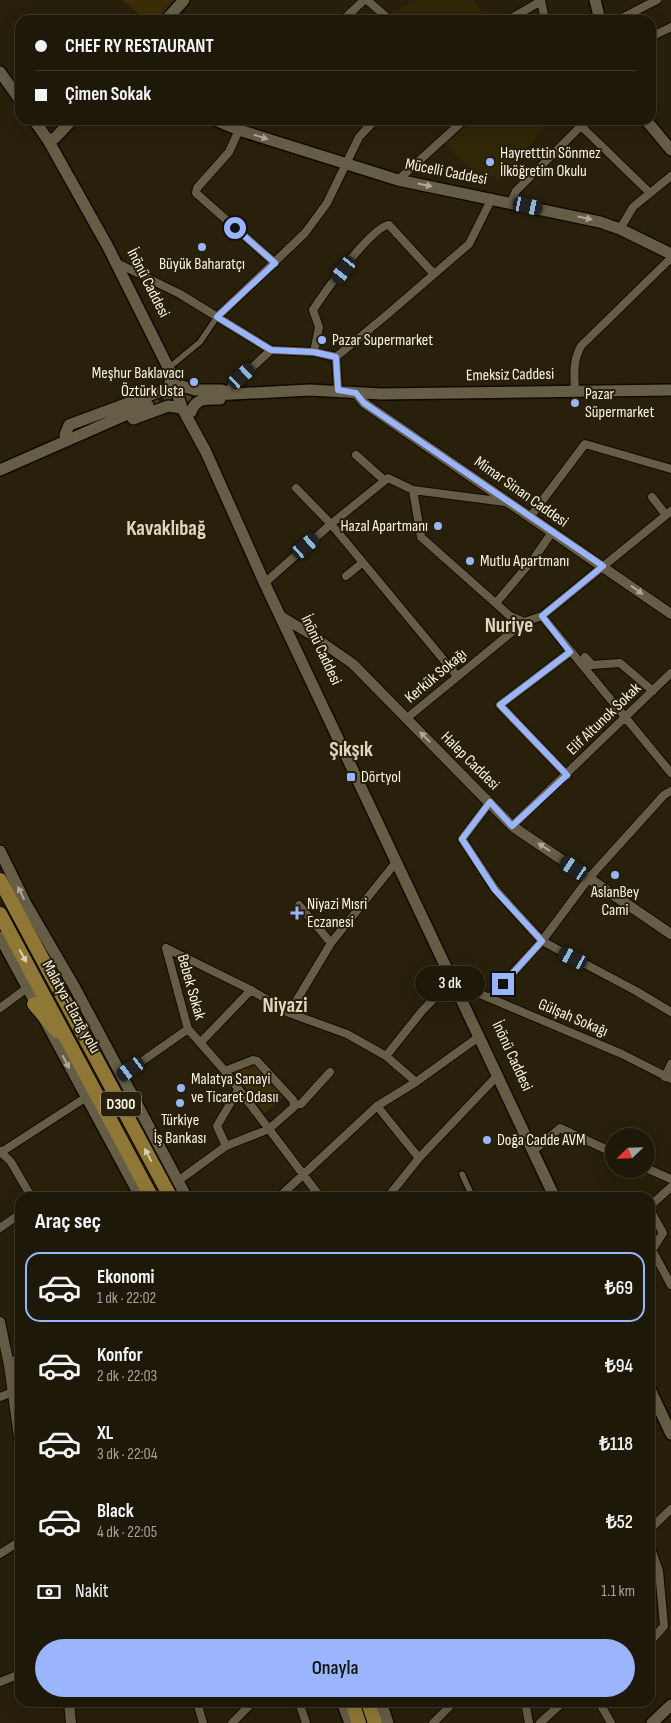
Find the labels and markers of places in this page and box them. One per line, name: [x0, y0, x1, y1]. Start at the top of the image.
place label: Hayretttin Sönmez İlköğretim Okulu: [500, 144, 601, 181]
marker: Hayretttin Sönmez İlköğretim Okulu: [484, 156, 496, 168]
marker: Büyük Baharatçı: [196, 241, 208, 253]
place label: Büyük Baharatçı: [159, 255, 245, 274]
place label: Pazar Supermarket: [332, 331, 433, 350]
marker: Pazar Supermarket: [316, 334, 328, 346]
place label: Meşhur Baklavacı Öztürk Usta: [92, 364, 184, 401]
marker: Meşhur Baklavacı Öztürk Usta: [188, 376, 200, 388]
place label: Pazar Süpermarket: [585, 385, 654, 422]
marker: Pazar Süpermarket: [569, 397, 581, 409]
place label: Hazal Apartmanı: [340, 517, 428, 536]
marker: Hazal Apartmanı: [432, 520, 444, 532]
place label: Mutlu Apartmanı: [480, 552, 569, 571]
marker: Mutlu Apartmanı: [464, 555, 476, 567]
place label: Dörtyol: [361, 768, 401, 787]
marker: Dörtyol: [345, 771, 357, 783]
marker: AslanBey Cami: [609, 869, 621, 881]
place label: AslanBey Cami: [590, 883, 639, 920]
place label: Niyazi Mısri Eczanesi: [307, 895, 367, 932]
marker: Niyazi Mısri Eczanesi: [291, 907, 303, 919]
place label: Malatya Sanayi ve Ticaret Odasıı: [191, 1070, 278, 1107]
marker: Malatya Sanayi ve Ticaret Odasıı: [175, 1082, 187, 1094]
marker: Türkiye İş Bankası: [174, 1097, 186, 1109]
place label: Türkiye İş Bankası: [154, 1111, 206, 1148]
place label: Doğa Cadde AVM: [497, 1131, 585, 1150]
marker: Doğa Cadde AVM: [481, 1134, 493, 1146]

